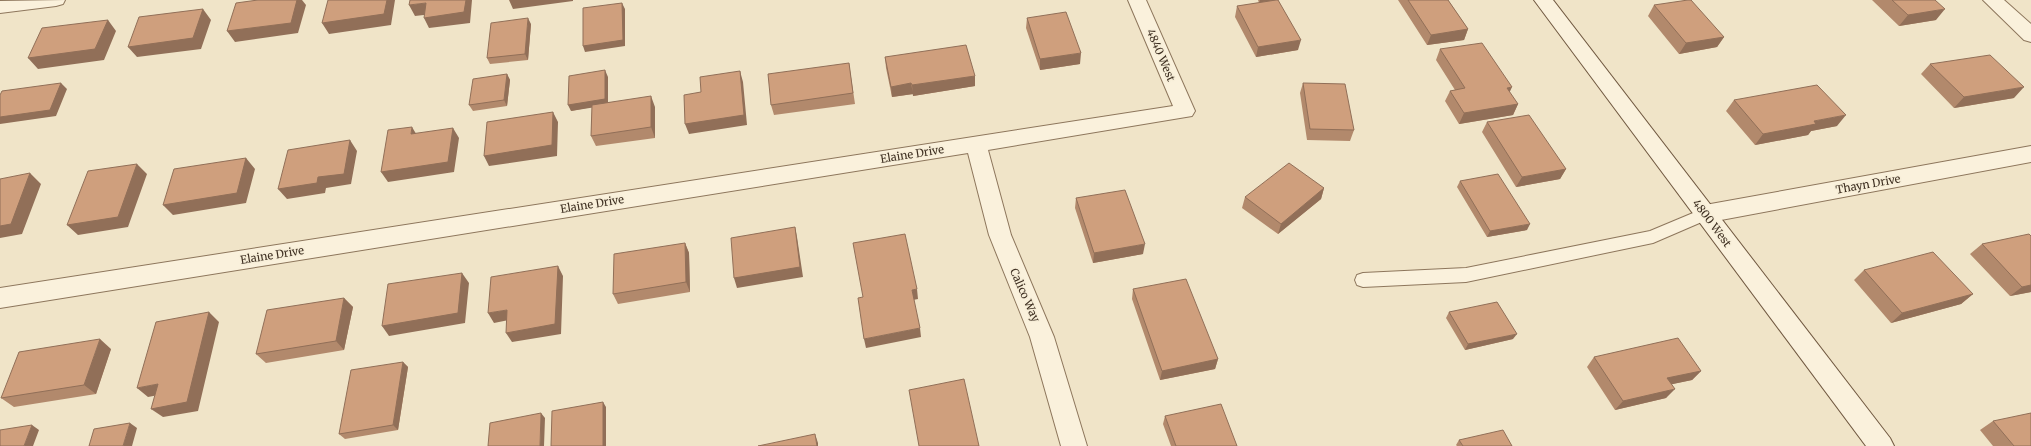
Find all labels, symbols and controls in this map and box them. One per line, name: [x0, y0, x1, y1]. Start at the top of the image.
street label: 4840 West: [1144, 27, 1179, 84]
street label: Elaine Drive: [879, 142, 945, 166]
street label: Thayn Drive: [1835, 171, 1902, 197]
street label: Elaine Drive: [559, 192, 625, 216]
street label: 4800 West: [1690, 196, 1735, 250]
street label: Elaine Drive: [239, 243, 305, 267]
street label: Calico Way: [1007, 266, 1043, 325]

